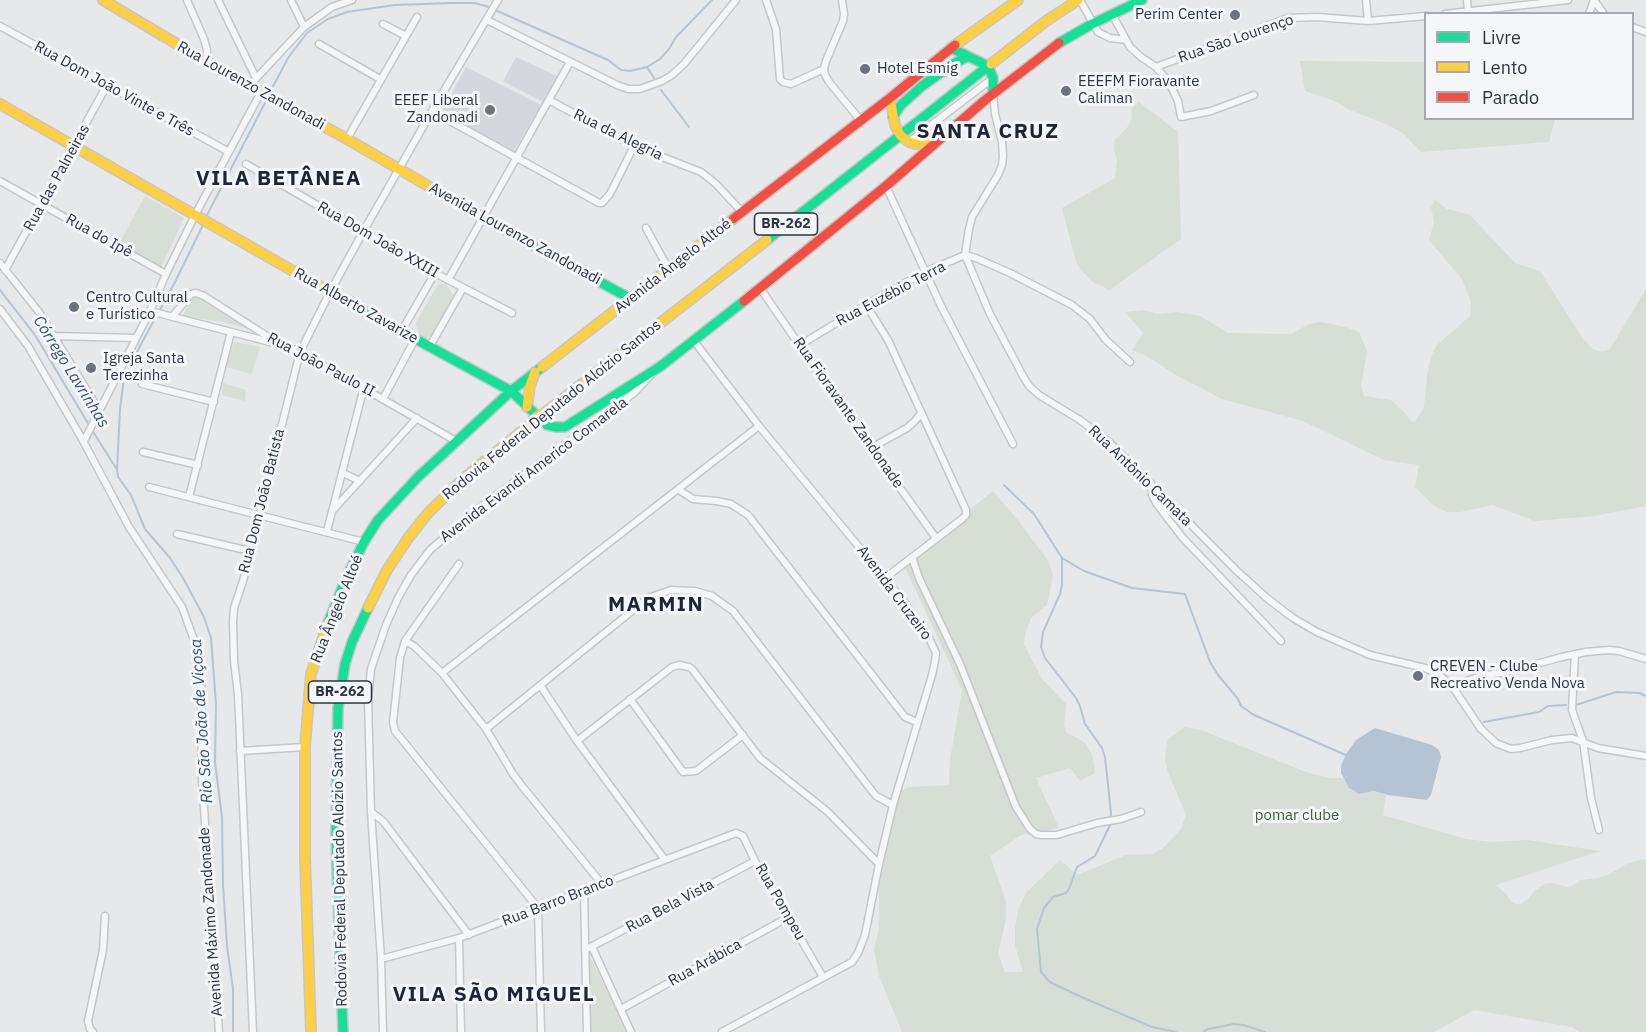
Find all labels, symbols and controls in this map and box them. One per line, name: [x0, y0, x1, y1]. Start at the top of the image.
place label: Perim Center: [1135, 6, 1223, 24]
marker: Perim Center: [1228, 8, 1242, 22]
street label: Rua São Lourenço: [1176, 11, 1296, 67]
legend: [1424, 12, 1634, 120]
text: Livre: [1482, 26, 1521, 49]
street label: Rua Dom João Vinte e Três: [31, 38, 197, 140]
street label: Rua Lourenzo Zandonadi: [174, 38, 328, 134]
text: Lento: [1482, 56, 1527, 79]
place label: Hotel Esmig: [877, 60, 958, 78]
marker: Hotel Esmig: [858, 62, 872, 76]
place label: EEEFM Fioravante Caliman: [1078, 73, 1199, 108]
marker: EEEFM Fioravante Caliman: [1059, 84, 1073, 98]
text: Parado: [1482, 86, 1539, 109]
place label: EEEF Liberal Zandonadi: [394, 92, 478, 127]
marker: EEEF Liberal Zandonadi: [483, 103, 497, 117]
street label: Rua da Alegria: [570, 106, 666, 164]
district label: SANTA CRUZ: [917, 119, 1059, 145]
street label: Rua das Palneiras: [20, 121, 94, 235]
district label: VILA BETÂNEA: [196, 166, 362, 192]
street label: Avenida Lourenzo Zandonadi: [426, 179, 604, 289]
street label: Rua Dom João XXIII: [314, 198, 442, 282]
street label: Rua do Ipê: [63, 210, 135, 262]
road number: BR-262: [754, 213, 818, 235]
street label: Avenida Ângelo Altoé: [611, 215, 735, 317]
street label: Rua Euzébio Terra: [833, 258, 949, 330]
street label: Rua Alberto Zavarize: [291, 264, 421, 348]
place label: Centro Cultural e Turístico: [86, 289, 188, 324]
marker: Centro Cultural e Turístico: [67, 300, 81, 314]
water label: Córrego Lavrinhas: [29, 313, 113, 431]
street label: Rodovia Federal Deputado Aloízio Santos: [439, 316, 665, 504]
street label: Rua João Paulo II: [264, 329, 378, 401]
street label: Rua Fioravante Zandonade: [789, 334, 907, 492]
place label: Igreja Santa Terezinha: [103, 350, 184, 385]
marker: Igreja Santa Terezinha: [84, 361, 98, 375]
street label: Avenida Evandi Americo Comarela: [437, 394, 631, 546]
street label: Rua Antônio Camata: [1084, 422, 1196, 530]
street label: Rua Dom João Batista: [235, 427, 289, 575]
street label: Avenida Cruzeiro: [853, 542, 935, 644]
street label: Rua Ângelo Altoé: [307, 552, 367, 666]
district label: MARMIN: [608, 592, 704, 618]
water label: Rio São João de Viçosa: [187, 638, 217, 804]
place label: CREVEN - Clube Recreativo Venda Nova: [1430, 658, 1585, 693]
marker: CREVEN - Clube Recreativo Venda Nova: [1411, 669, 1425, 683]
road number: BR-262: [308, 681, 372, 703]
street label: Rodovia Federal Deputado Aloízio Santos: [329, 731, 351, 1007]
park label: pomar clube: [1255, 807, 1339, 825]
street label: Avenida Máximo Zandonade: [195, 827, 227, 1017]
street label: Rua Pompeu: [751, 861, 809, 943]
street label: Rua Barro Branco: [500, 871, 616, 931]
street label: Rua Bela Vista: [623, 875, 717, 937]
street label: Rua Arábica: [665, 936, 745, 990]
district label: VILA SÃO MIGUEL: [393, 982, 595, 1008]

